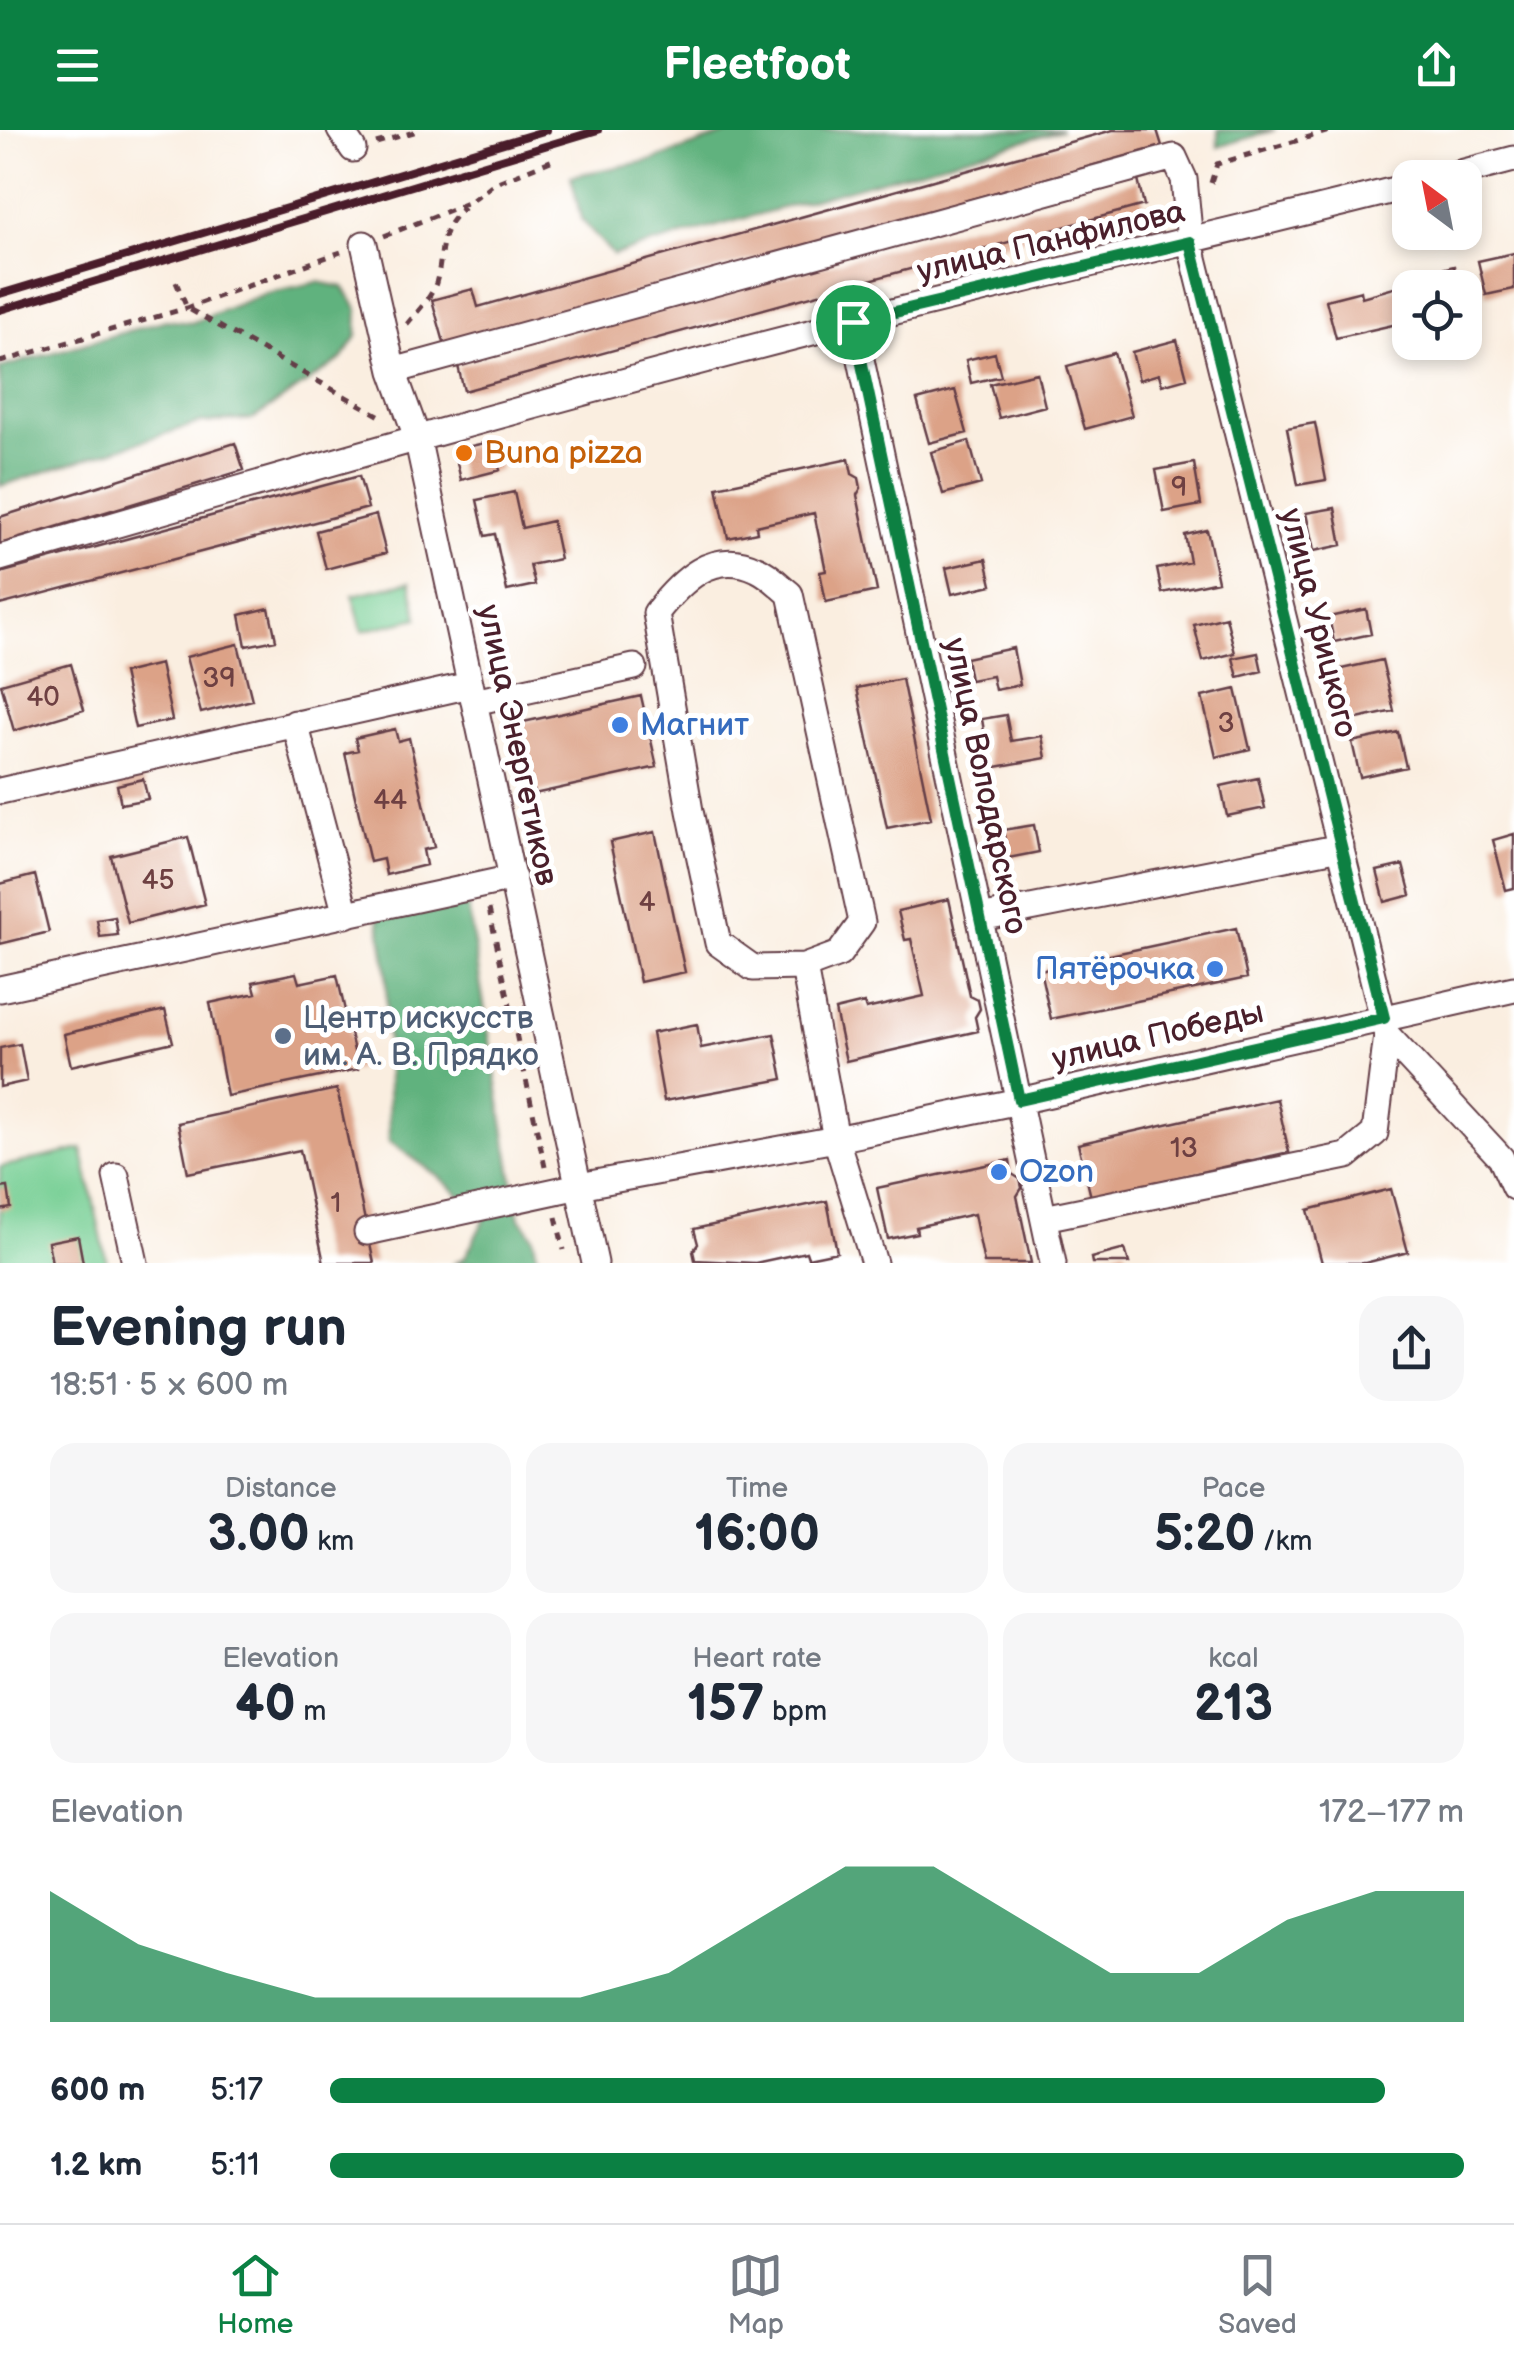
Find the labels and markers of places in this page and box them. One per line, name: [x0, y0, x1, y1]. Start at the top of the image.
pin: [811, 280, 896, 365]
place label: Buna pizza: [484, 434, 643, 473]
marker: Buna pizza: [453, 442, 475, 464]
place label: Магнит: [640, 706, 749, 745]
marker: Магнит: [609, 714, 631, 736]
place label: Пятёрочка: [1035, 950, 1195, 989]
marker: Пятёрочка: [1204, 958, 1226, 980]
place label: Центр искусств им. А. В. Прядко: [303, 999, 539, 1075]
marker: Центр искусств им. А. В. Прядко: [272, 1025, 294, 1047]
place label: Ozon: [1019, 1153, 1094, 1192]
marker: Ozon: [988, 1161, 1010, 1183]

